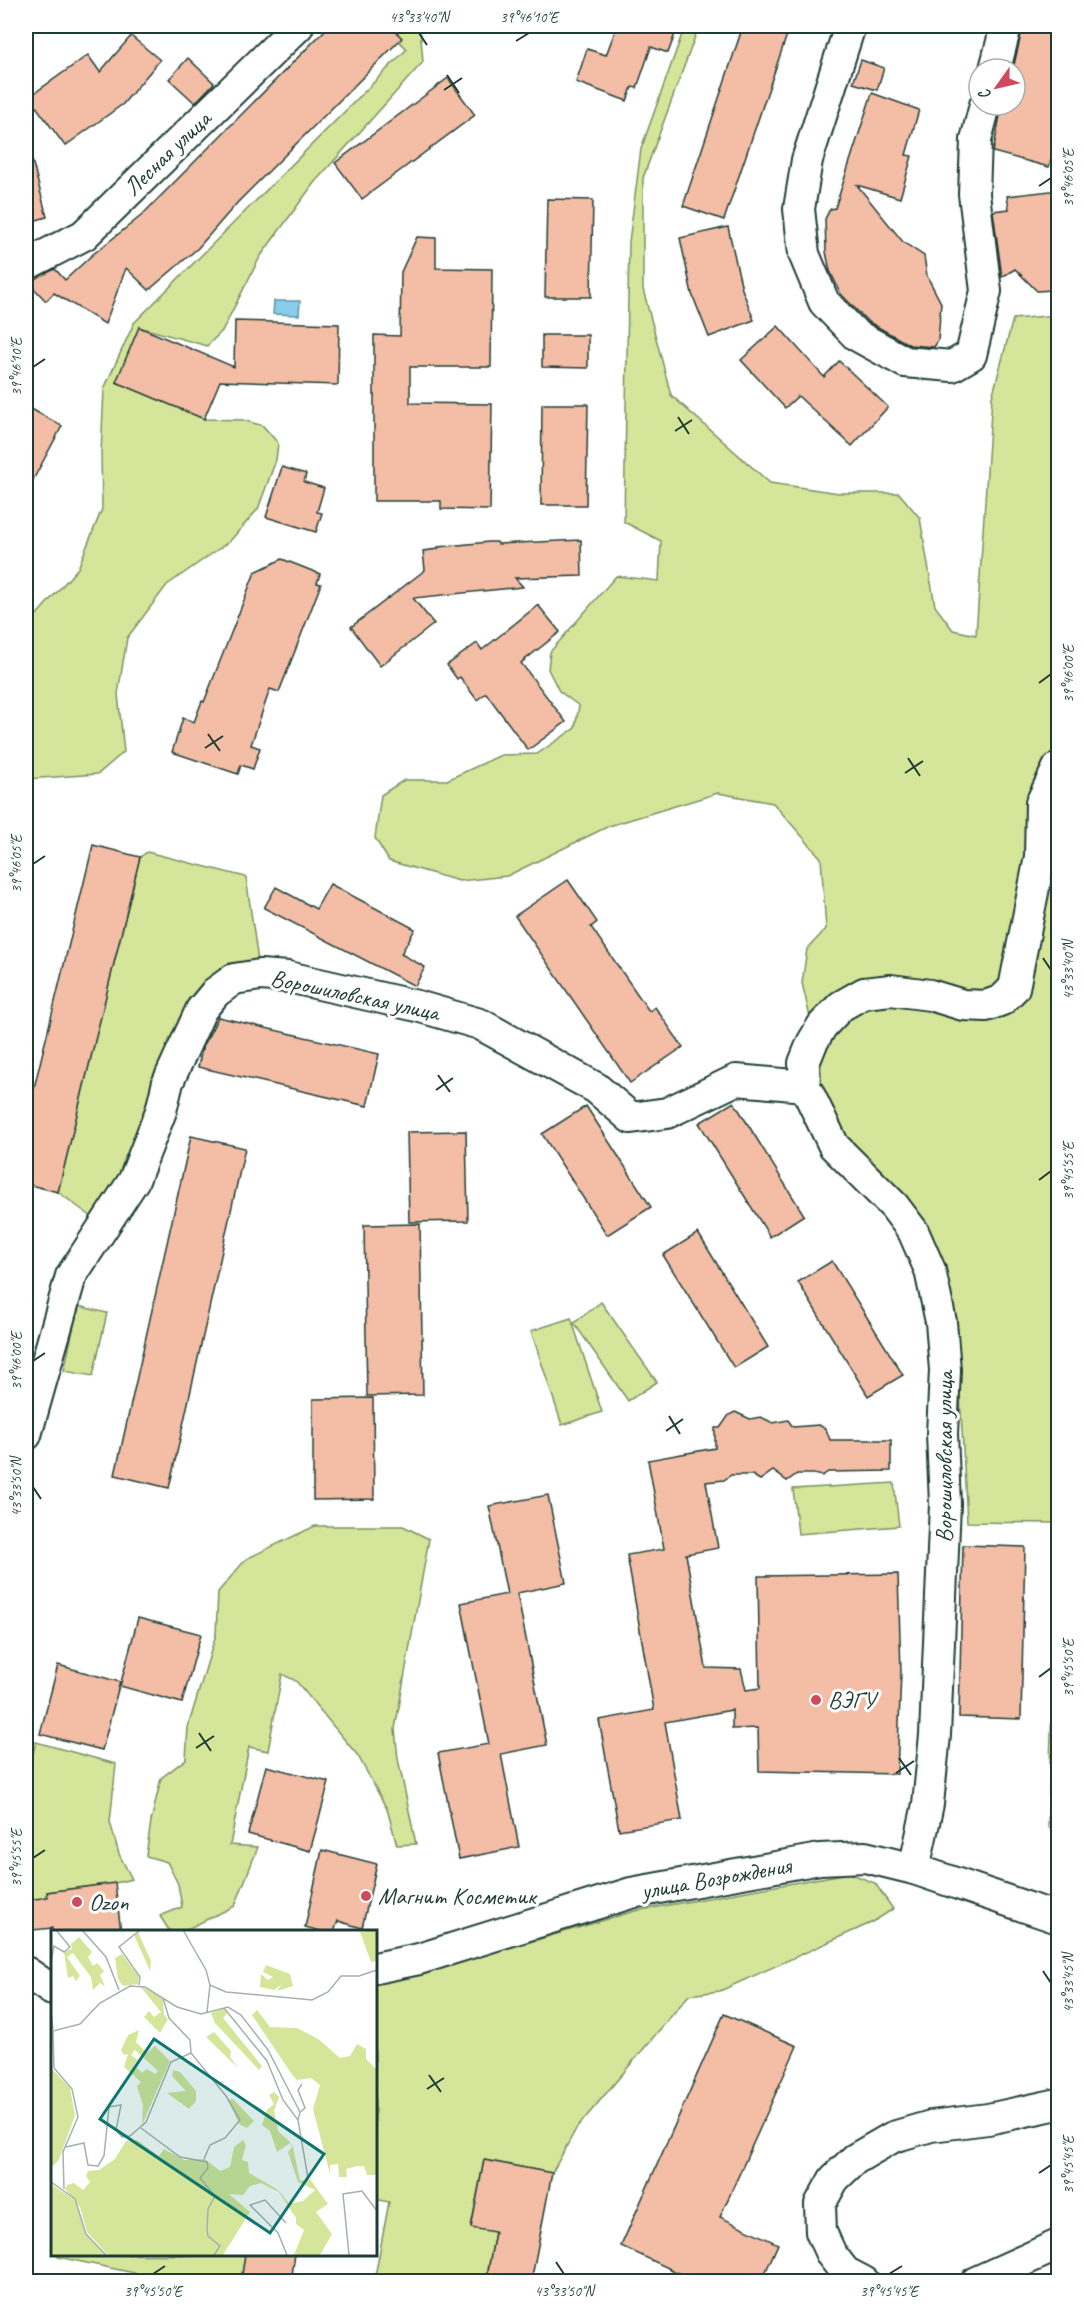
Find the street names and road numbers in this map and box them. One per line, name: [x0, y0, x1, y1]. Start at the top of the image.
street label: Лесная улица: [117, 103, 218, 202]
street label: Ворошиловская улица: [268, 963, 444, 1028]
street label: Ворошиловская улица: [929, 1369, 959, 1543]
street label: улица Возрождения: [637, 1850, 795, 1906]

